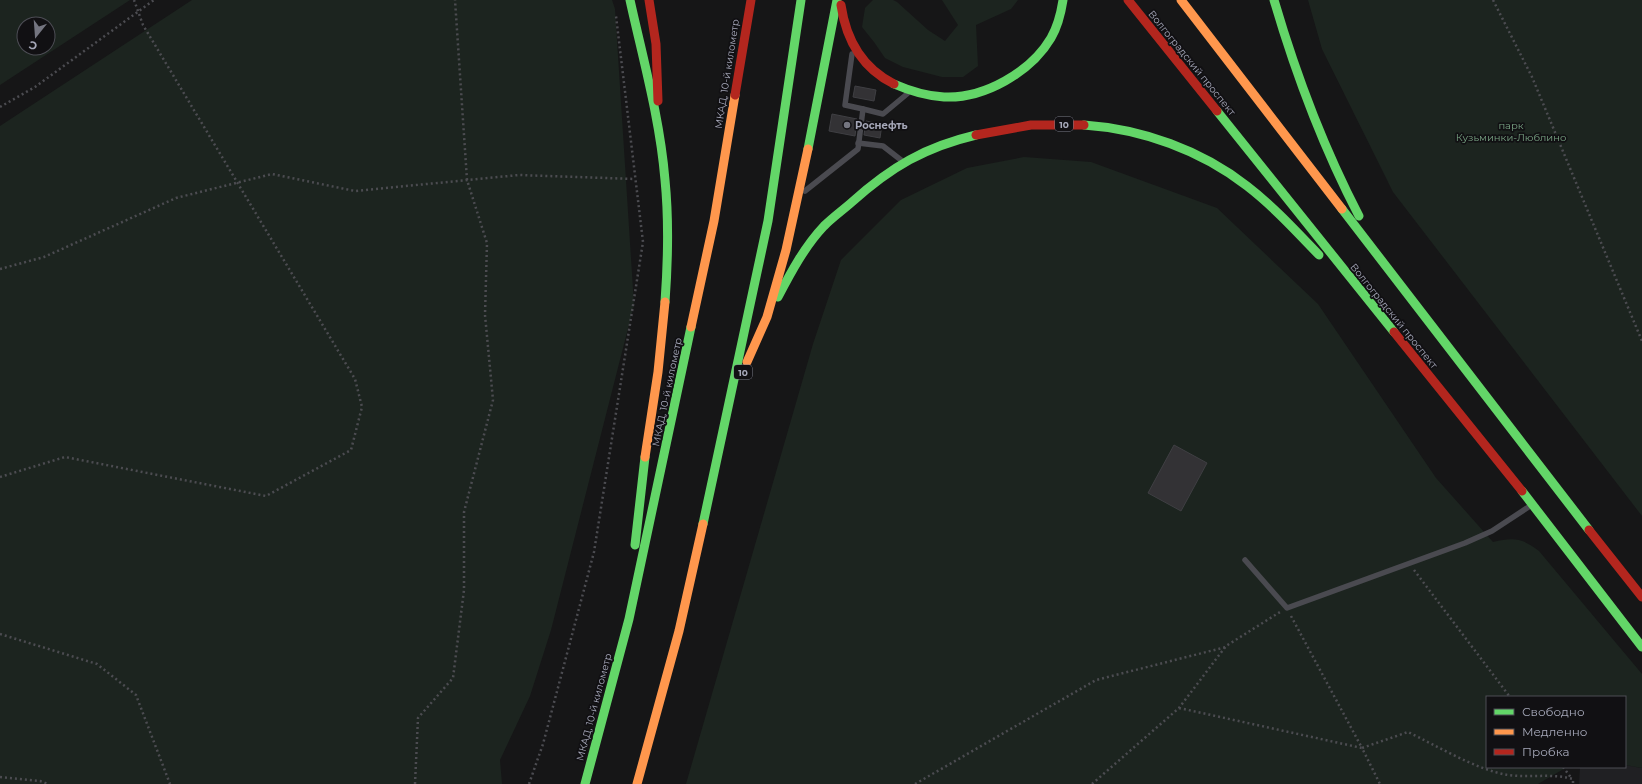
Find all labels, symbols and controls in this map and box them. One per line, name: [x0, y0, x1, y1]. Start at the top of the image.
street label: Волгоградский проспект: [1146, 8, 1239, 118]
north arrow: [16, 16, 56, 56]
street label: МКАД, 10-й километр: [712, 18, 742, 130]
text: С: [27, 38, 39, 53]
road number: 10: [1055, 117, 1073, 131]
place label: Роснефть: [855, 119, 908, 132]
park label: парк Кузьминки-Люблино: [1456, 119, 1566, 144]
marker: Роснефть: [842, 120, 852, 130]
street label: Волгоградский проспект: [1348, 261, 1441, 371]
street label: МКАД, 10-й километр: [649, 336, 685, 448]
road number: 10: [734, 365, 752, 379]
street label: МКАД, 10-й километр: [573, 652, 615, 762]
legend: [1486, 696, 1626, 768]
text: Свободно: [1522, 704, 1585, 719]
text: Медленно: [1522, 724, 1588, 739]
text: Пробка: [1522, 744, 1570, 759]

